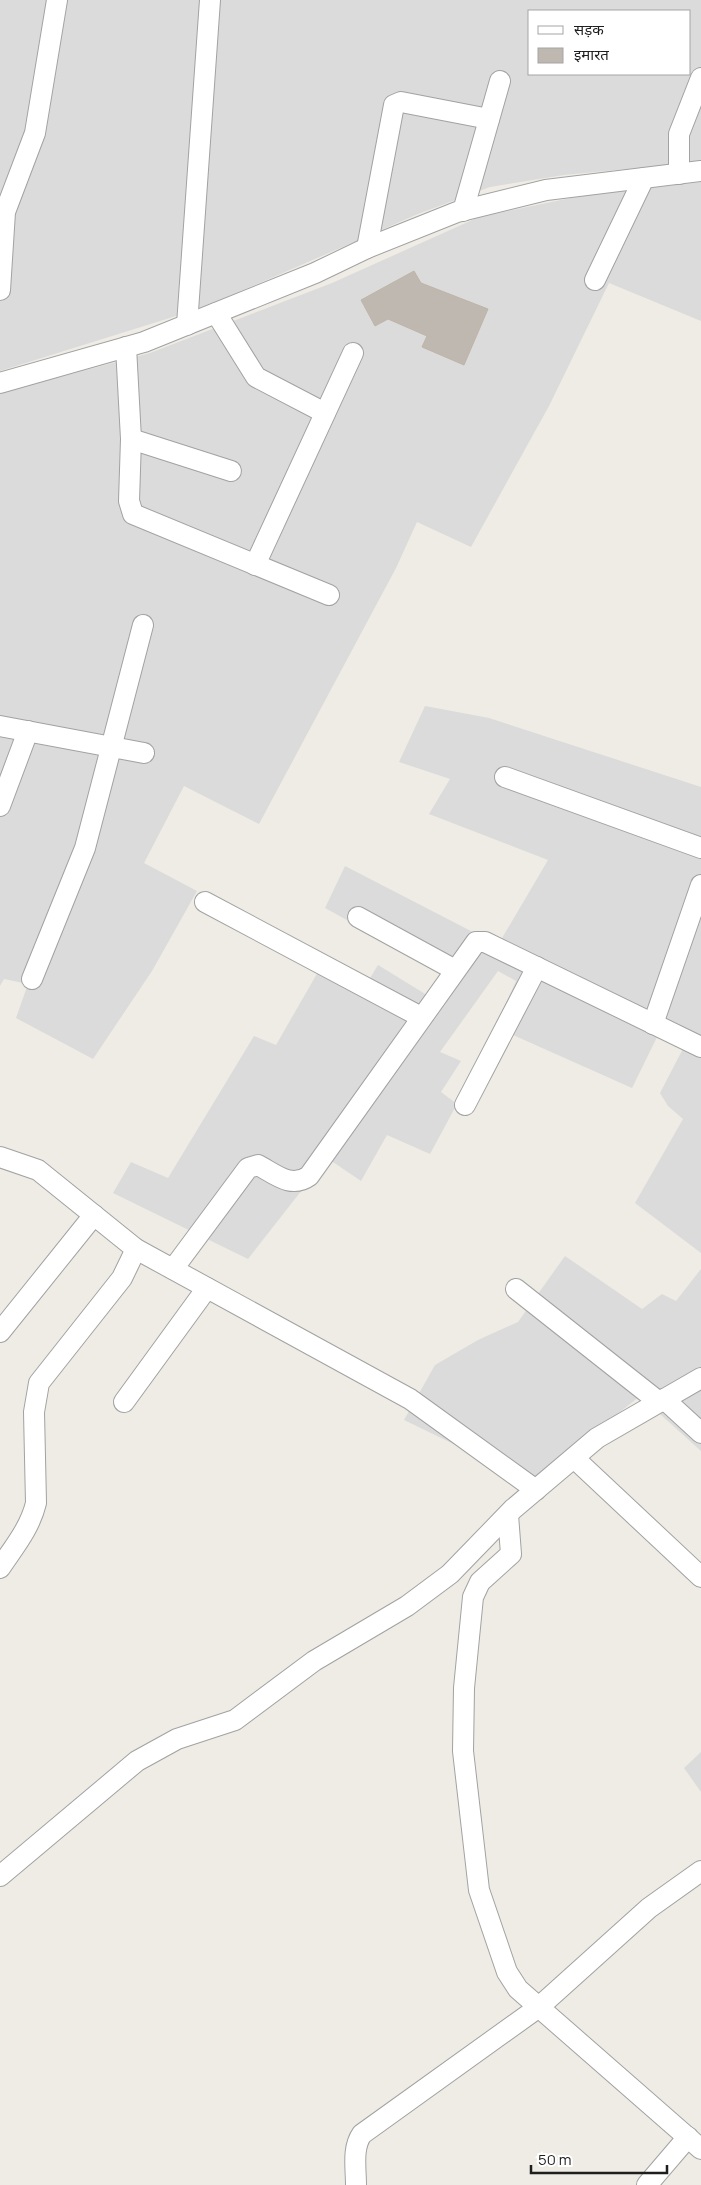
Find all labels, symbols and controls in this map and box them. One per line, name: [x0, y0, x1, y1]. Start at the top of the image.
legend: [528, 10, 691, 75]
text: सड़क: [574, 19, 604, 40]
text: इमारत: [574, 44, 609, 65]
scale bar: [531, 2142, 667, 2174]
text: 50 m: [538, 2149, 572, 2170]

